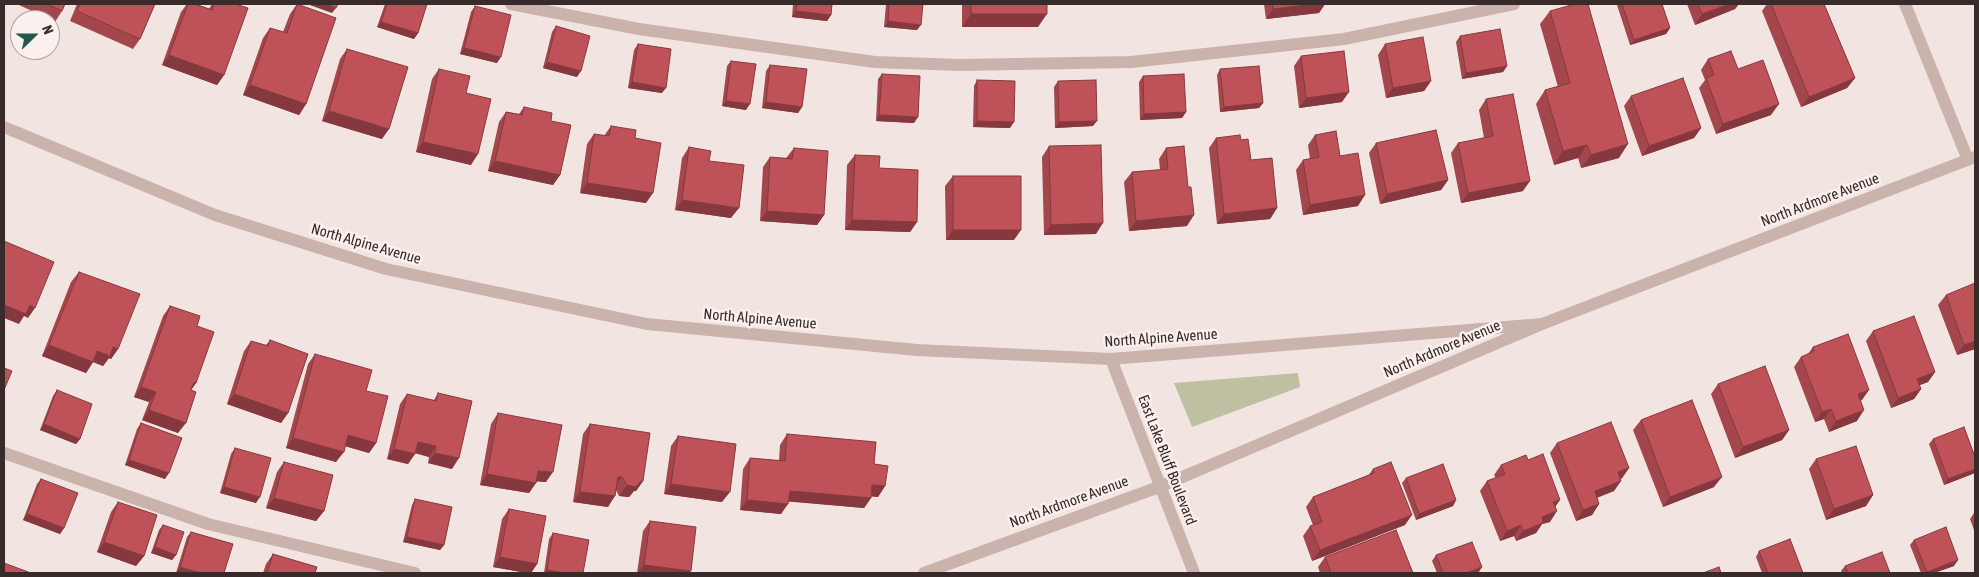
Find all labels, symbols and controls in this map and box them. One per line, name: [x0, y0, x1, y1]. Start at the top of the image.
north arrow: [10, 10, 60, 60]
text: N: [39, 23, 57, 37]
street label: North Ardmore Avenue: [1758, 169, 1882, 231]
street label: North Alpine Avenue: [309, 220, 423, 268]
street label: North Alpine Avenue: [703, 305, 817, 333]
street label: North Ardmore Avenue: [1381, 316, 1503, 382]
street label: North Alpine Avenue: [1104, 325, 1218, 351]
street label: East Lake Bluff Boulevard: [1134, 392, 1200, 528]
street label: North Ardmore Avenue: [1007, 472, 1131, 532]

